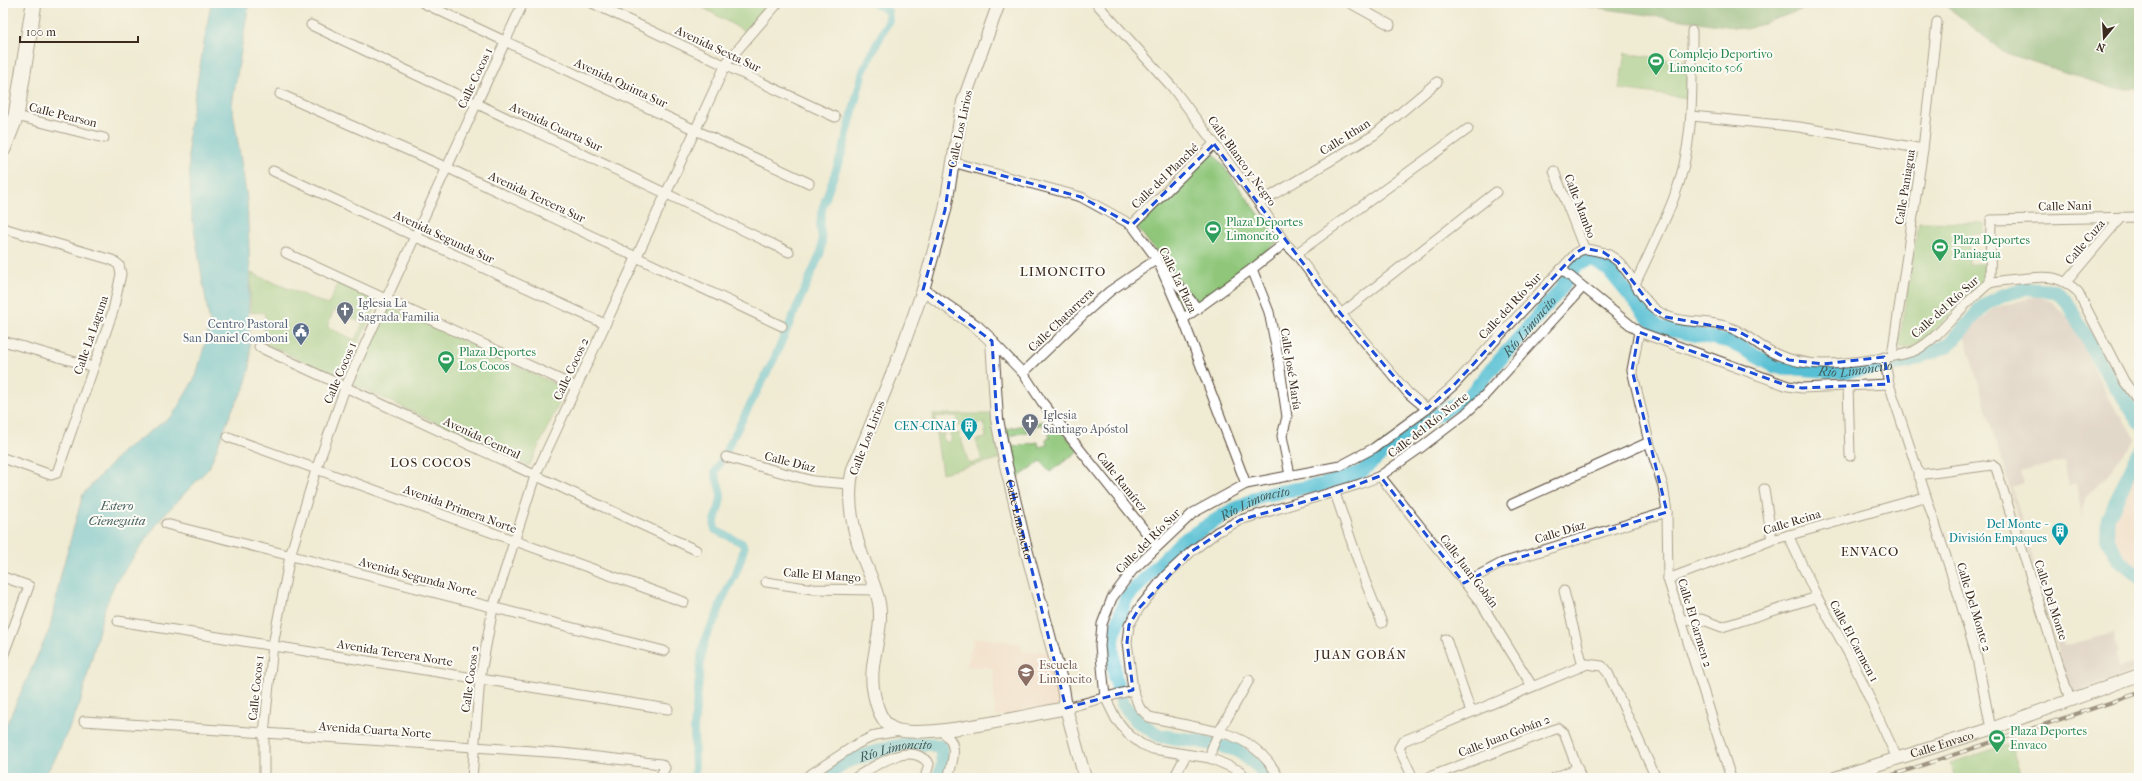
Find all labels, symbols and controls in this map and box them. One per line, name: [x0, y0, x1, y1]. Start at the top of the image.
scale bar: [20, 18, 138, 44]
north arrow: [2084, 18, 2124, 58]
street label: Avenida Sexta Sur: [672, 23, 764, 75]
text: 100 m: [26, 25, 56, 39]
text: N: [2094, 39, 2107, 55]
street label: Calle Cocos 1: [455, 45, 495, 111]
place label: Complejo Deportivo Limoncito 506: [1669, 47, 1773, 75]
sports icon: Complejo Deportivo Limoncito 506: [1646, 51, 1666, 76]
street label: Avenida Quinta Sur: [571, 55, 671, 111]
street label: Calle Los Lirios: [945, 88, 975, 169]
street label: Avenida Cuarta Sur: [507, 99, 605, 155]
street label: Calle Pearson: [28, 100, 99, 130]
street label: Calle Blanco y Negro: [1205, 113, 1279, 209]
street label: Calle Ithan: [1317, 116, 1373, 158]
street label: Calle del Planché: [1129, 140, 1202, 212]
street label: Calle Paniagua: [1892, 148, 1918, 226]
street label: Avenida Tercera Sur: [486, 168, 588, 226]
street label: Calle Mambo: [1561, 172, 1599, 240]
street label: Calle Nani: [2038, 199, 2092, 213]
street label: Avenida Segunda Sur: [391, 207, 497, 267]
place label: Plaza Deportes Limoncito: [1226, 215, 1304, 243]
street label: Calle Cuza: [2062, 216, 2108, 267]
sports icon: Plaza Deportes Limoncito: [1203, 219, 1223, 244]
place label: Plaza Deportes Paniagua: [1953, 233, 2031, 261]
sports icon: Plaza Deportes Paniagua: [1930, 237, 1950, 262]
street label: Calle La Plaza: [1156, 245, 1200, 315]
district label: LIMONCITO: [1020, 264, 1106, 279]
street label: Calle del Río Sur: [1476, 269, 1545, 342]
street label: Calle del Río Sur: [1908, 272, 1982, 341]
street label: Calle Chatarrera: [1025, 285, 1097, 355]
street label: Calle La Laguna: [71, 293, 111, 376]
water label: Río Limoncito: [1499, 293, 1560, 360]
place label: Iglesia La Sagrada Familia: [358, 296, 440, 324]
church icon: Iglesia La Sagrada Familia: [335, 300, 355, 325]
place label: Centro Pastoral San Daniel Comboni: [183, 317, 289, 345]
public building icon: Centro Pastoral San Daniel Comboni: [291, 321, 311, 346]
street label: Calle José María: [1278, 327, 1304, 411]
street label: Calle Cocos 2: [550, 335, 592, 403]
street label: Calle Cocos 1: [321, 340, 359, 406]
place label: Plaza Deportes Los Cocos: [459, 345, 537, 373]
sports icon: Plaza Deportes Los Cocos: [436, 349, 456, 374]
water label: Río Limoncito: [1817, 357, 1894, 380]
street label: Calle del Río Norte: [1385, 389, 1471, 461]
street label: Calle Los Lirios: [846, 398, 888, 477]
place label: Iglesia Santiago Apóstol: [1043, 408, 1129, 436]
church icon: Iglesia Santiago Apóstol: [1020, 412, 1040, 437]
street label: Avenida Central: [440, 414, 523, 462]
building icon: CEN-CINAI: [959, 416, 979, 441]
place label: CEN-CINAI: [894, 419, 956, 433]
street label: Calle Díaz: [763, 449, 818, 475]
street label: Calle Ramírez: [1094, 449, 1151, 515]
district label: LOS COCOS: [390, 455, 472, 470]
street label: Calle Limoncito: [1003, 478, 1035, 561]
street label: Avenida Primera Norte: [400, 482, 519, 536]
water label: Río Limoncito: [1216, 483, 1291, 524]
water label: Estero Cieneguita: [89, 498, 146, 528]
street label: Calle del Río Sur: [1113, 505, 1184, 576]
street label: Calle Reina: [1762, 507, 1823, 537]
street label: Calle Díaz: [1533, 517, 1588, 546]
place label: Del Monte - División Empaques: [1949, 517, 2049, 545]
building icon: Del Monte - División Empaques: [2050, 521, 2070, 546]
street label: Calle Juan Gobán: [1437, 532, 1501, 610]
district label: ENVACO: [1841, 544, 1899, 559]
street label: Avenida Segunda Norte: [356, 554, 479, 600]
street label: Calle Del Monte: [2031, 558, 2071, 642]
street label: Calle Del Monte 2: [1954, 561, 1994, 653]
street label: Calle El Mango: [783, 565, 861, 585]
street label: Calle El Carmen 2: [1675, 577, 1715, 669]
street label: Calle El Carmen 1: [1827, 598, 1881, 684]
street label: Avenida Tercera Norte: [335, 637, 454, 669]
street label: Calle Cocos 2: [458, 645, 482, 713]
district label: JUAN GOBÁN: [1314, 647, 1407, 662]
street label: Calle Cocos 1: [246, 655, 266, 721]
place label: Escuela Limoncito: [1039, 658, 1092, 686]
school or university icon: Escuela Limoncito: [1016, 662, 1036, 687]
street label: Calle Juan Gobán 2: [1456, 712, 1552, 760]
street label: Avenida Cuarta Norte: [317, 719, 432, 741]
place label: Plaza Deportes Envaco: [2010, 724, 2088, 752]
street label: Calle Envaco: [1908, 728, 1975, 761]
sports icon: Plaza Deportes Envaco: [1987, 728, 2007, 753]
water label: Río Limoncito: [856, 737, 932, 765]

